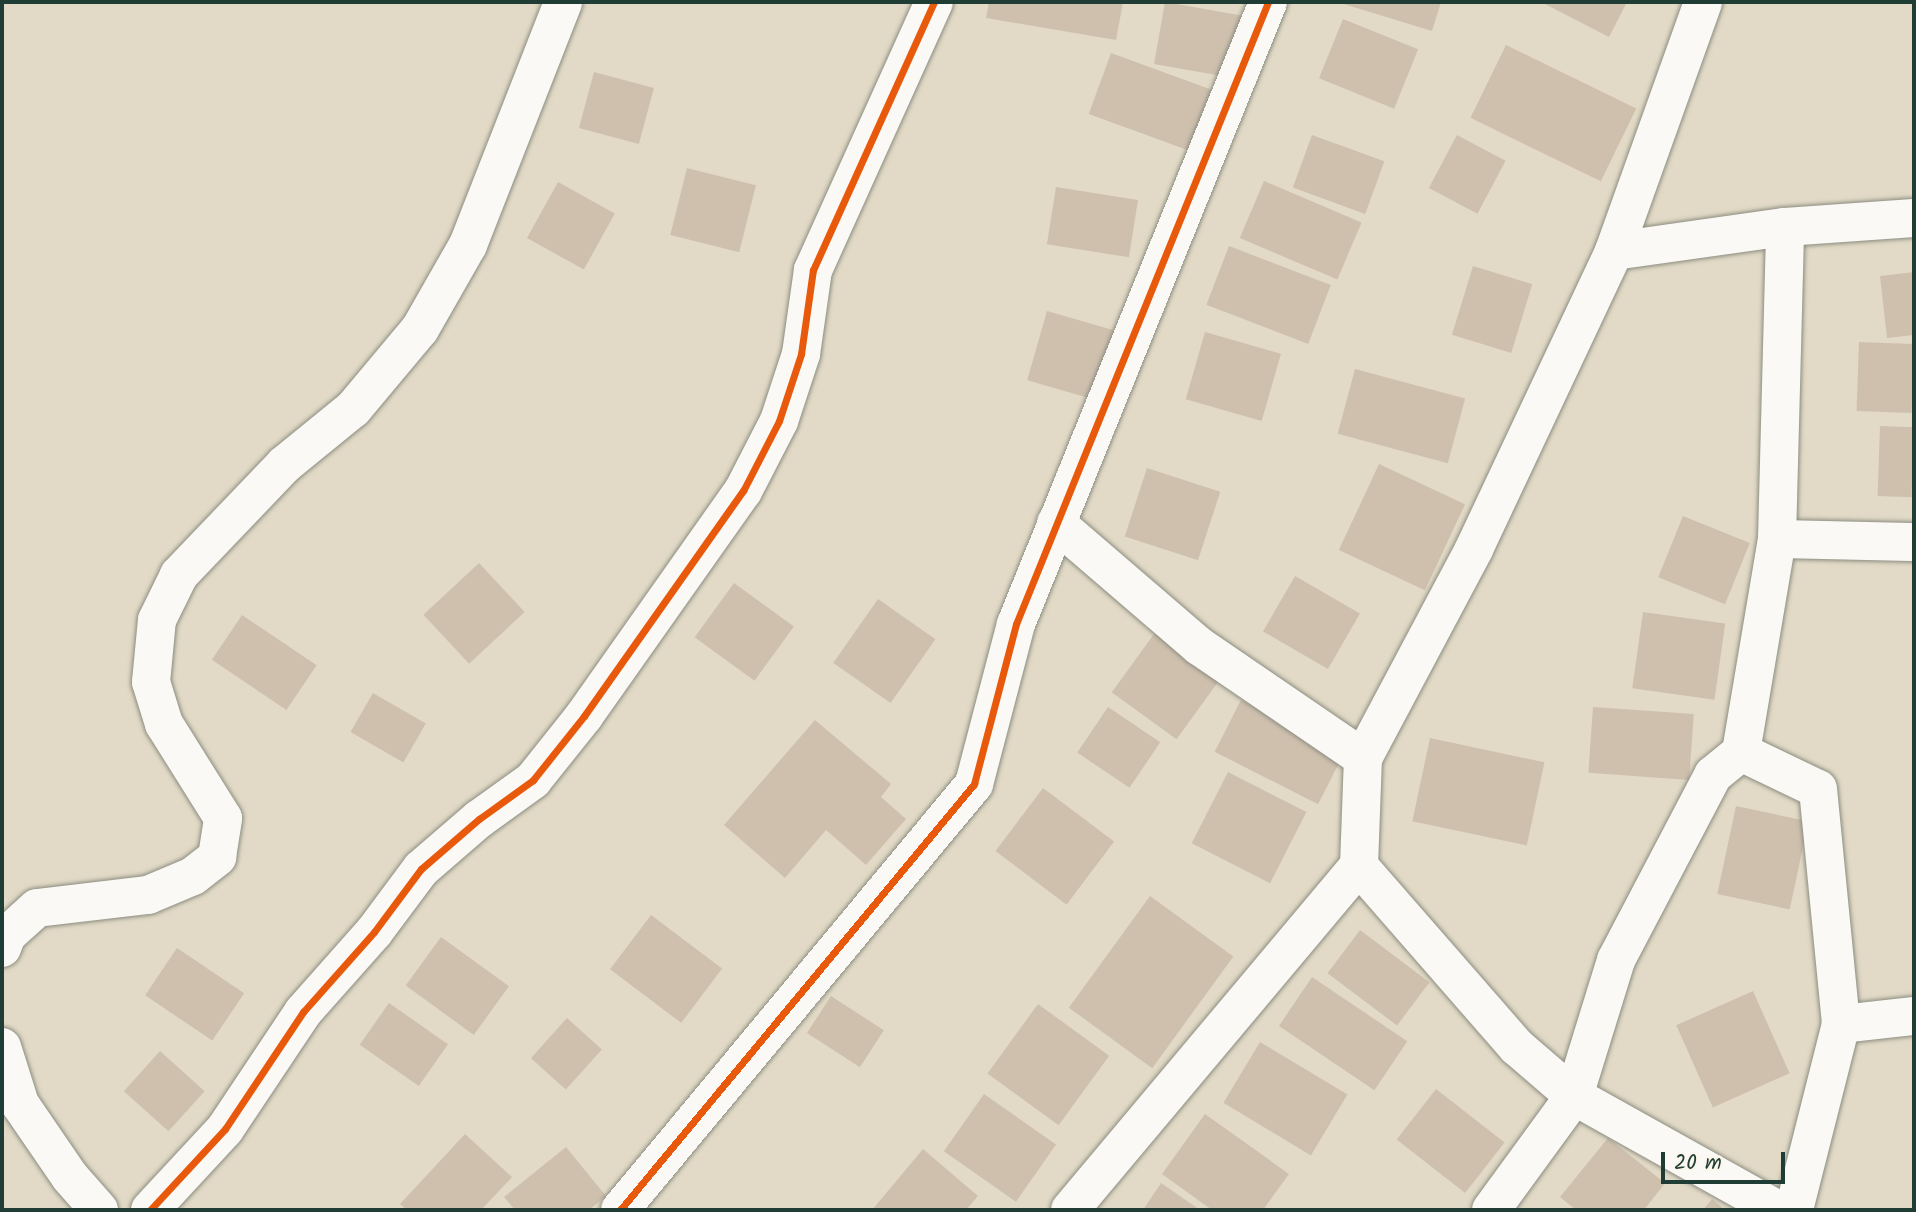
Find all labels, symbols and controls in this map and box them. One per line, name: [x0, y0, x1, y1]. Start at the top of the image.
scale bar: [1664, 1138, 1788, 1182]
text: 20 m: [1674, 1147, 1722, 1180]

